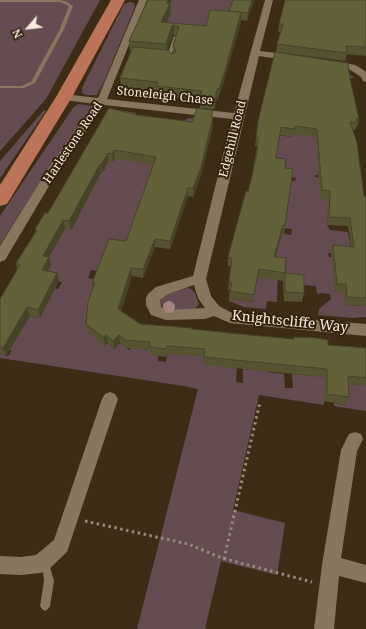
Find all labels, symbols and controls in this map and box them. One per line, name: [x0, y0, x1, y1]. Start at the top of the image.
north arrow: [8, 8, 48, 48]
text: N: [8, 27, 26, 41]
street label: Stoneleigh Chase: [116, 84, 214, 108]
street label: Edgehill Road: [216, 99, 250, 179]
street label: Harlestone Road: [41, 100, 105, 186]
street label: Knightscliffe Way: [231, 308, 349, 336]

